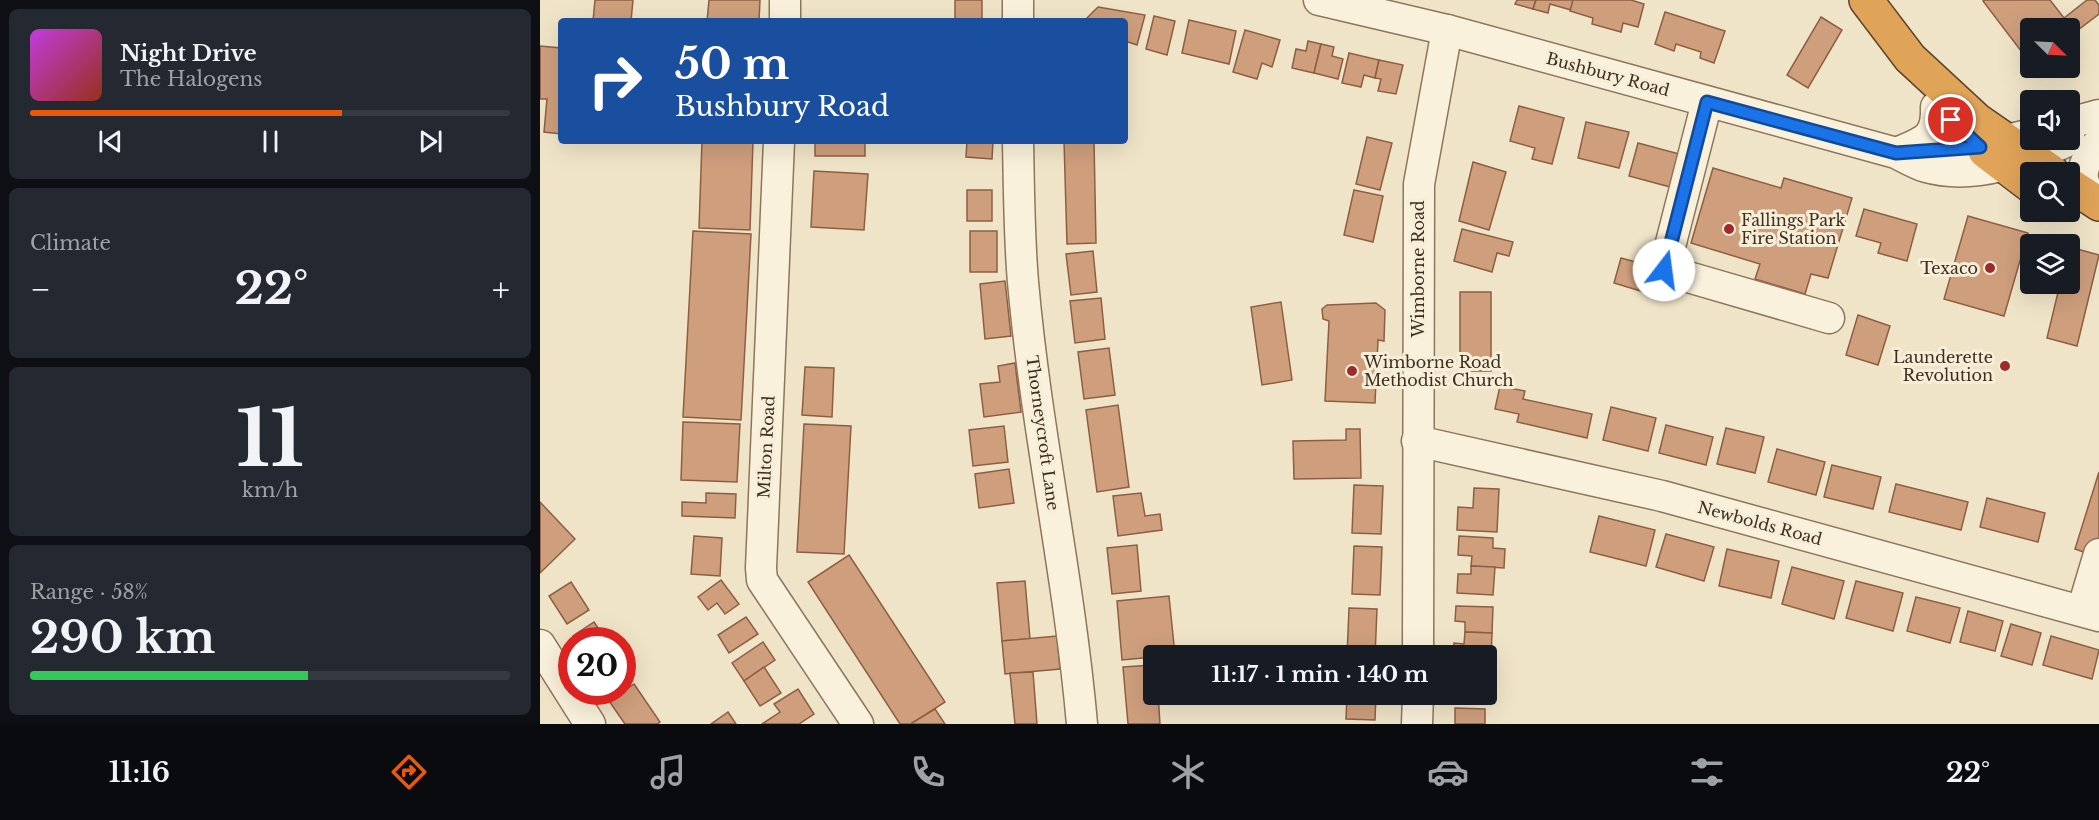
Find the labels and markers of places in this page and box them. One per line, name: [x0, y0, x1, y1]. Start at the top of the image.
pin: [1925, 94, 1976, 145]
place label: Fallings Park Fire Station: [1741, 210, 1846, 248]
marker: Fallings Park Fire Station: [1722, 222, 1736, 236]
place label: Texaco: [1920, 258, 1978, 278]
marker: Texaco: [1983, 261, 1997, 275]
place label: Launderette Revolution: [1893, 347, 1993, 385]
place label: Wimborne Road Methodist Church: [1363, 352, 1514, 390]
marker: Launderette Revolution: [1998, 359, 2012, 373]
marker: Wimborne Road Methodist Church: [1345, 364, 1359, 378]

